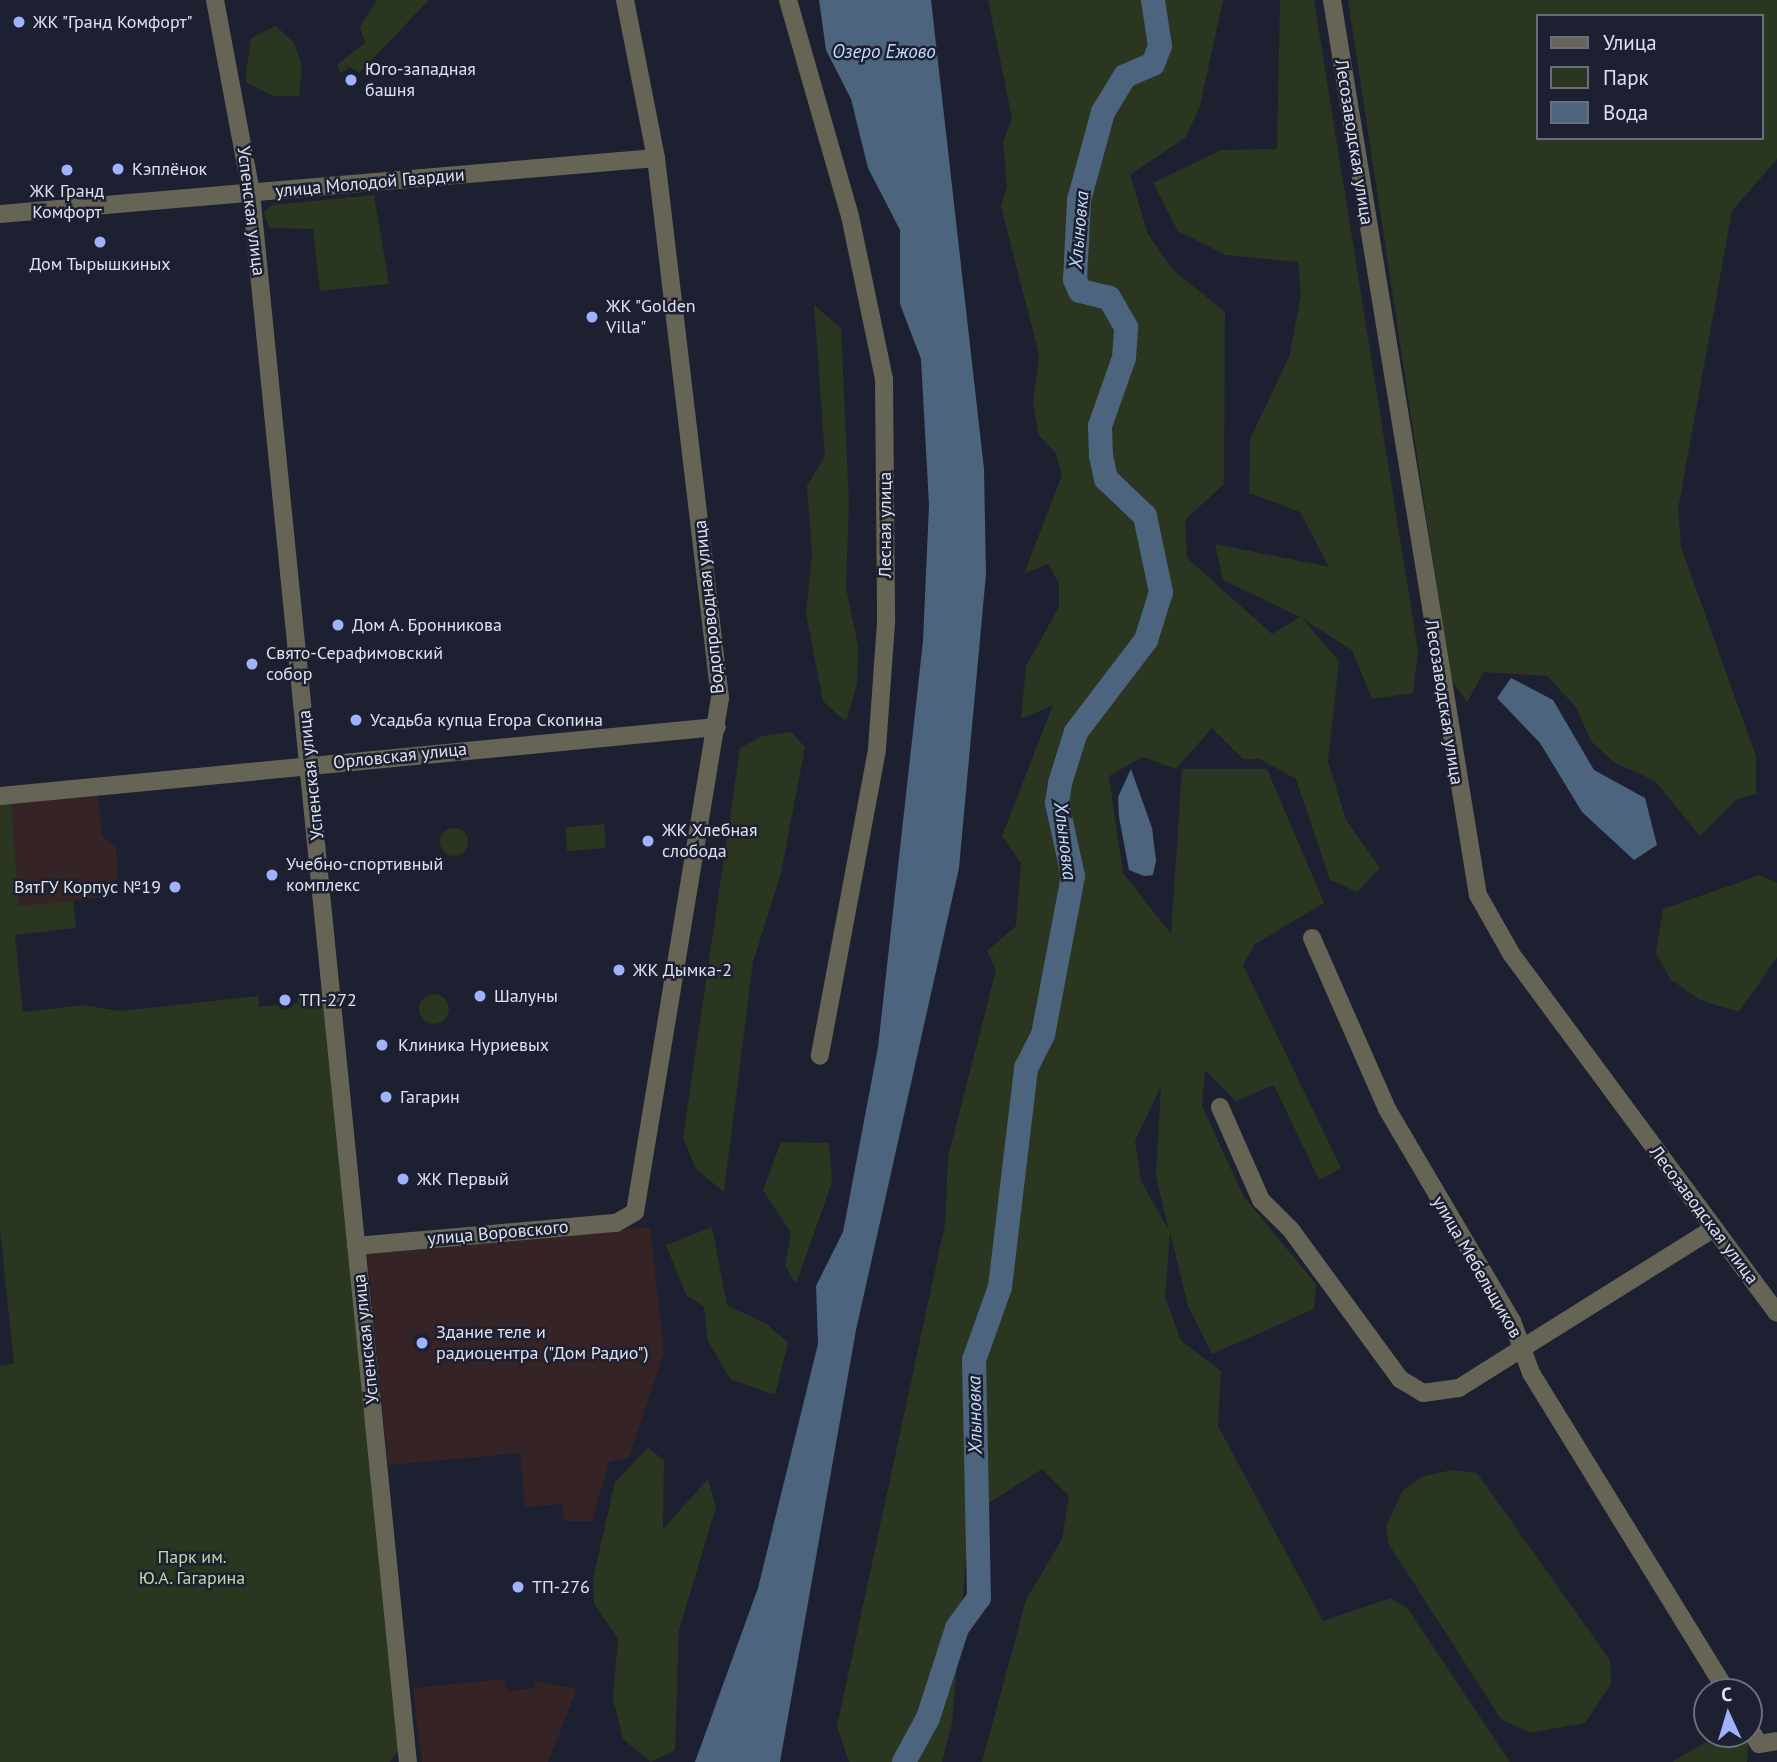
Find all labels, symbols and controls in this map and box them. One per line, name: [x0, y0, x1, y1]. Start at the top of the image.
place label: ЖК "Гранд Комфорт": [33, 11, 194, 33]
marker: ЖК "Гранд Комфорт": [11, 14, 27, 30]
legend: [1536, 14, 1763, 140]
text: Улица: [1603, 29, 1657, 56]
water label: Озеро Ежово: [832, 41, 936, 63]
street label: Лесозаводская улица: [1330, 58, 1378, 226]
place label: Юго-западная башня: [365, 59, 476, 102]
text: Парк: [1603, 64, 1649, 91]
marker: Юго-западная башня: [343, 72, 359, 88]
text: Вода: [1603, 99, 1648, 126]
street label: Успенская улица: [232, 145, 270, 277]
place label: Кэплёнок: [132, 158, 207, 180]
marker: Кэплёнок: [110, 161, 126, 177]
marker: ЖК Гранд Комфорт: [59, 162, 75, 178]
street label: улица Молодой Гвардии: [274, 164, 466, 202]
place label: ЖК Гранд Комфорт: [30, 181, 104, 224]
water label: Хлыновка: [1064, 190, 1094, 270]
marker: Дом Тырышкиных: [92, 234, 108, 250]
place label: Дом Тырышкиных: [29, 253, 171, 275]
place label: ЖК "Golden Villa": [606, 296, 696, 338]
marker: ЖК "Golden Villa": [584, 309, 600, 325]
street label: Лесная улица: [874, 472, 896, 578]
street label: Водопроводная улица: [689, 519, 729, 695]
place label: Дом А. Бронникова: [352, 614, 504, 636]
marker: Дом А. Бронникова: [330, 617, 346, 633]
street label: Лесозаводская улица: [1420, 618, 1468, 786]
place label: Свято-Серафимовский собор: [266, 643, 443, 686]
marker: Свято-Серафимовский собор: [244, 656, 260, 672]
street label: Успенская улица: [293, 709, 329, 841]
place label: Усадьба купца Егора Скопина: [370, 709, 603, 731]
marker: Усадьба купца Егора Скопина: [348, 712, 364, 728]
street label: Орловская улица: [332, 738, 468, 774]
water label: Хлыновка: [1049, 801, 1081, 881]
place label: ЖК Хлебная слобода: [662, 820, 758, 862]
marker: ЖК Хлебная слобода: [640, 833, 656, 849]
place label: Учебно-спортивный комплекс: [286, 854, 443, 896]
marker: Учебно-спортивный комплекс: [264, 867, 280, 883]
place label: ВятГУ Корпус №19: [13, 876, 161, 898]
marker: ВятГУ Корпус №19: [167, 879, 183, 895]
place label: ЖК Дымка-2: [633, 959, 733, 981]
marker: ЖК Дымка-2: [611, 962, 627, 978]
place label: Шалуны: [494, 985, 558, 1007]
marker: Шалуны: [472, 988, 488, 1004]
place label: ТП-272: [299, 989, 357, 1011]
marker: ТП-272: [277, 992, 293, 1008]
place label: Клиника Нуриевых: [398, 1034, 549, 1056]
marker: Клиника Нуриевых: [372, 1035, 392, 1055]
place label: Гагарин: [400, 1086, 460, 1108]
marker: Гагарин: [378, 1089, 394, 1105]
street label: Лесозаводская улица: [1645, 1142, 1763, 1288]
place label: ЖК Первый: [417, 1168, 509, 1190]
marker: ЖК Первый: [395, 1171, 411, 1187]
street label: улица Мебельщиков: [1428, 1192, 1526, 1342]
street label: улица Воровского: [427, 1216, 569, 1250]
street label: Успенская улица: [348, 1273, 384, 1405]
place label: Здание теле и радиоцентра ("Дом Радио"): [436, 1322, 649, 1364]
marker: Здание теле и радиоцентра ("Дом Радио"): [414, 1335, 430, 1351]
water label: Хлыновка: [963, 1376, 987, 1454]
park label: Парк им. Ю.А. Гагарина: [138, 1547, 246, 1590]
place label: ТП-276: [532, 1576, 590, 1598]
marker: ТП-276: [510, 1579, 526, 1595]
north arrow: [1693, 1678, 1763, 1748]
text: С: [1721, 1682, 1733, 1706]

